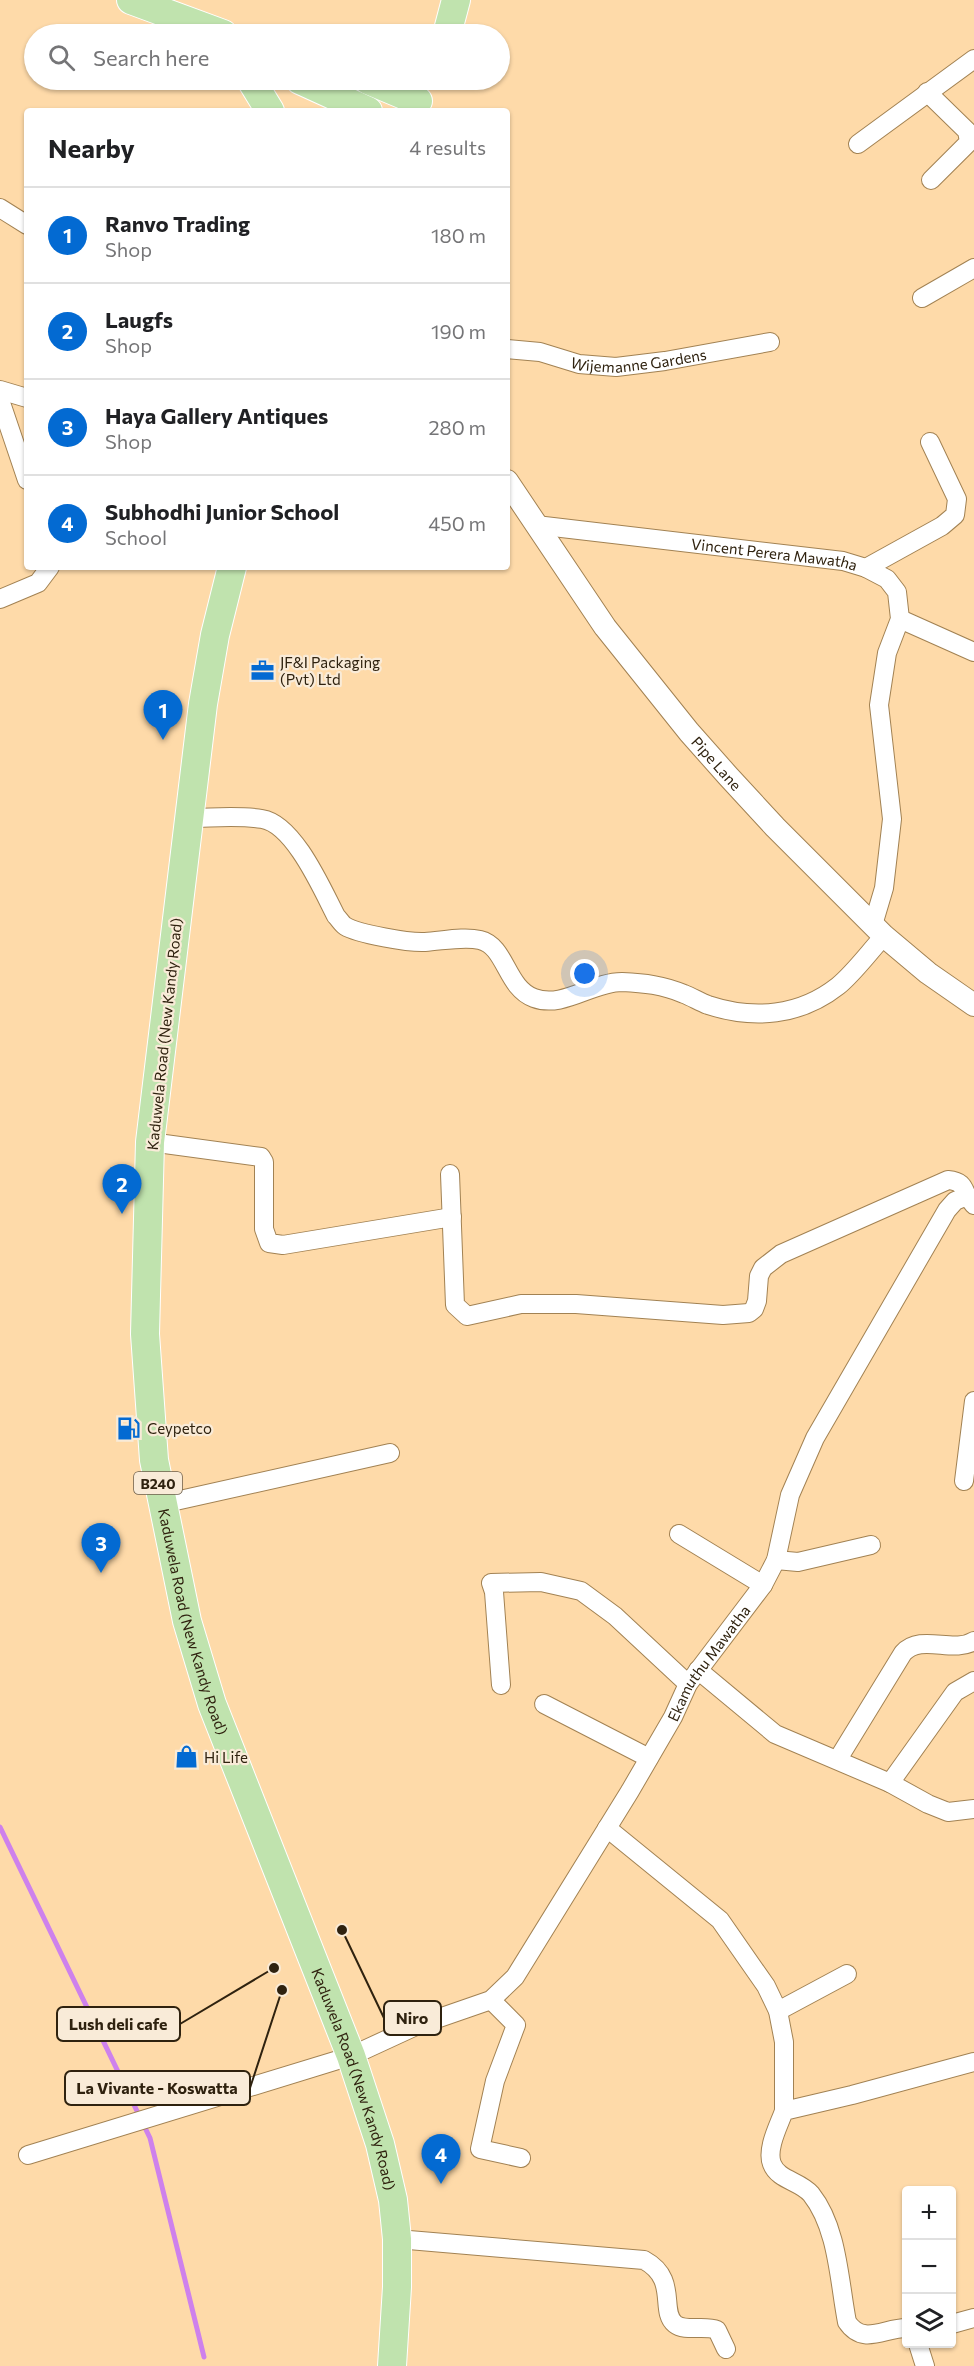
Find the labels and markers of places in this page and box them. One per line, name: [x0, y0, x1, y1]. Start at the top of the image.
place label: JF&I Packaging (Pvt) Ltd: [280, 653, 380, 688]
office icon: JF&I Packaging (Pvt) Ltd: [249, 658, 275, 684]
pin: 1: [144, 690, 182, 740]
pin: 2: [102, 1164, 142, 1214]
fuel station icon: Ceypetco: [116, 1415, 142, 1441]
place label: Ceypetco: [147, 1419, 212, 1437]
pin: 3: [82, 1524, 120, 1573]
shop icon: Hi Life: [173, 1744, 199, 1770]
place label: Hi Life: [204, 1748, 248, 1766]
callout: Niro: [384, 2001, 441, 2035]
callout: Lush deli cafe: [57, 2007, 180, 2041]
callout: La Vivante - Koswatta: [65, 2071, 250, 2105]
pin: 4: [422, 2134, 460, 2184]

